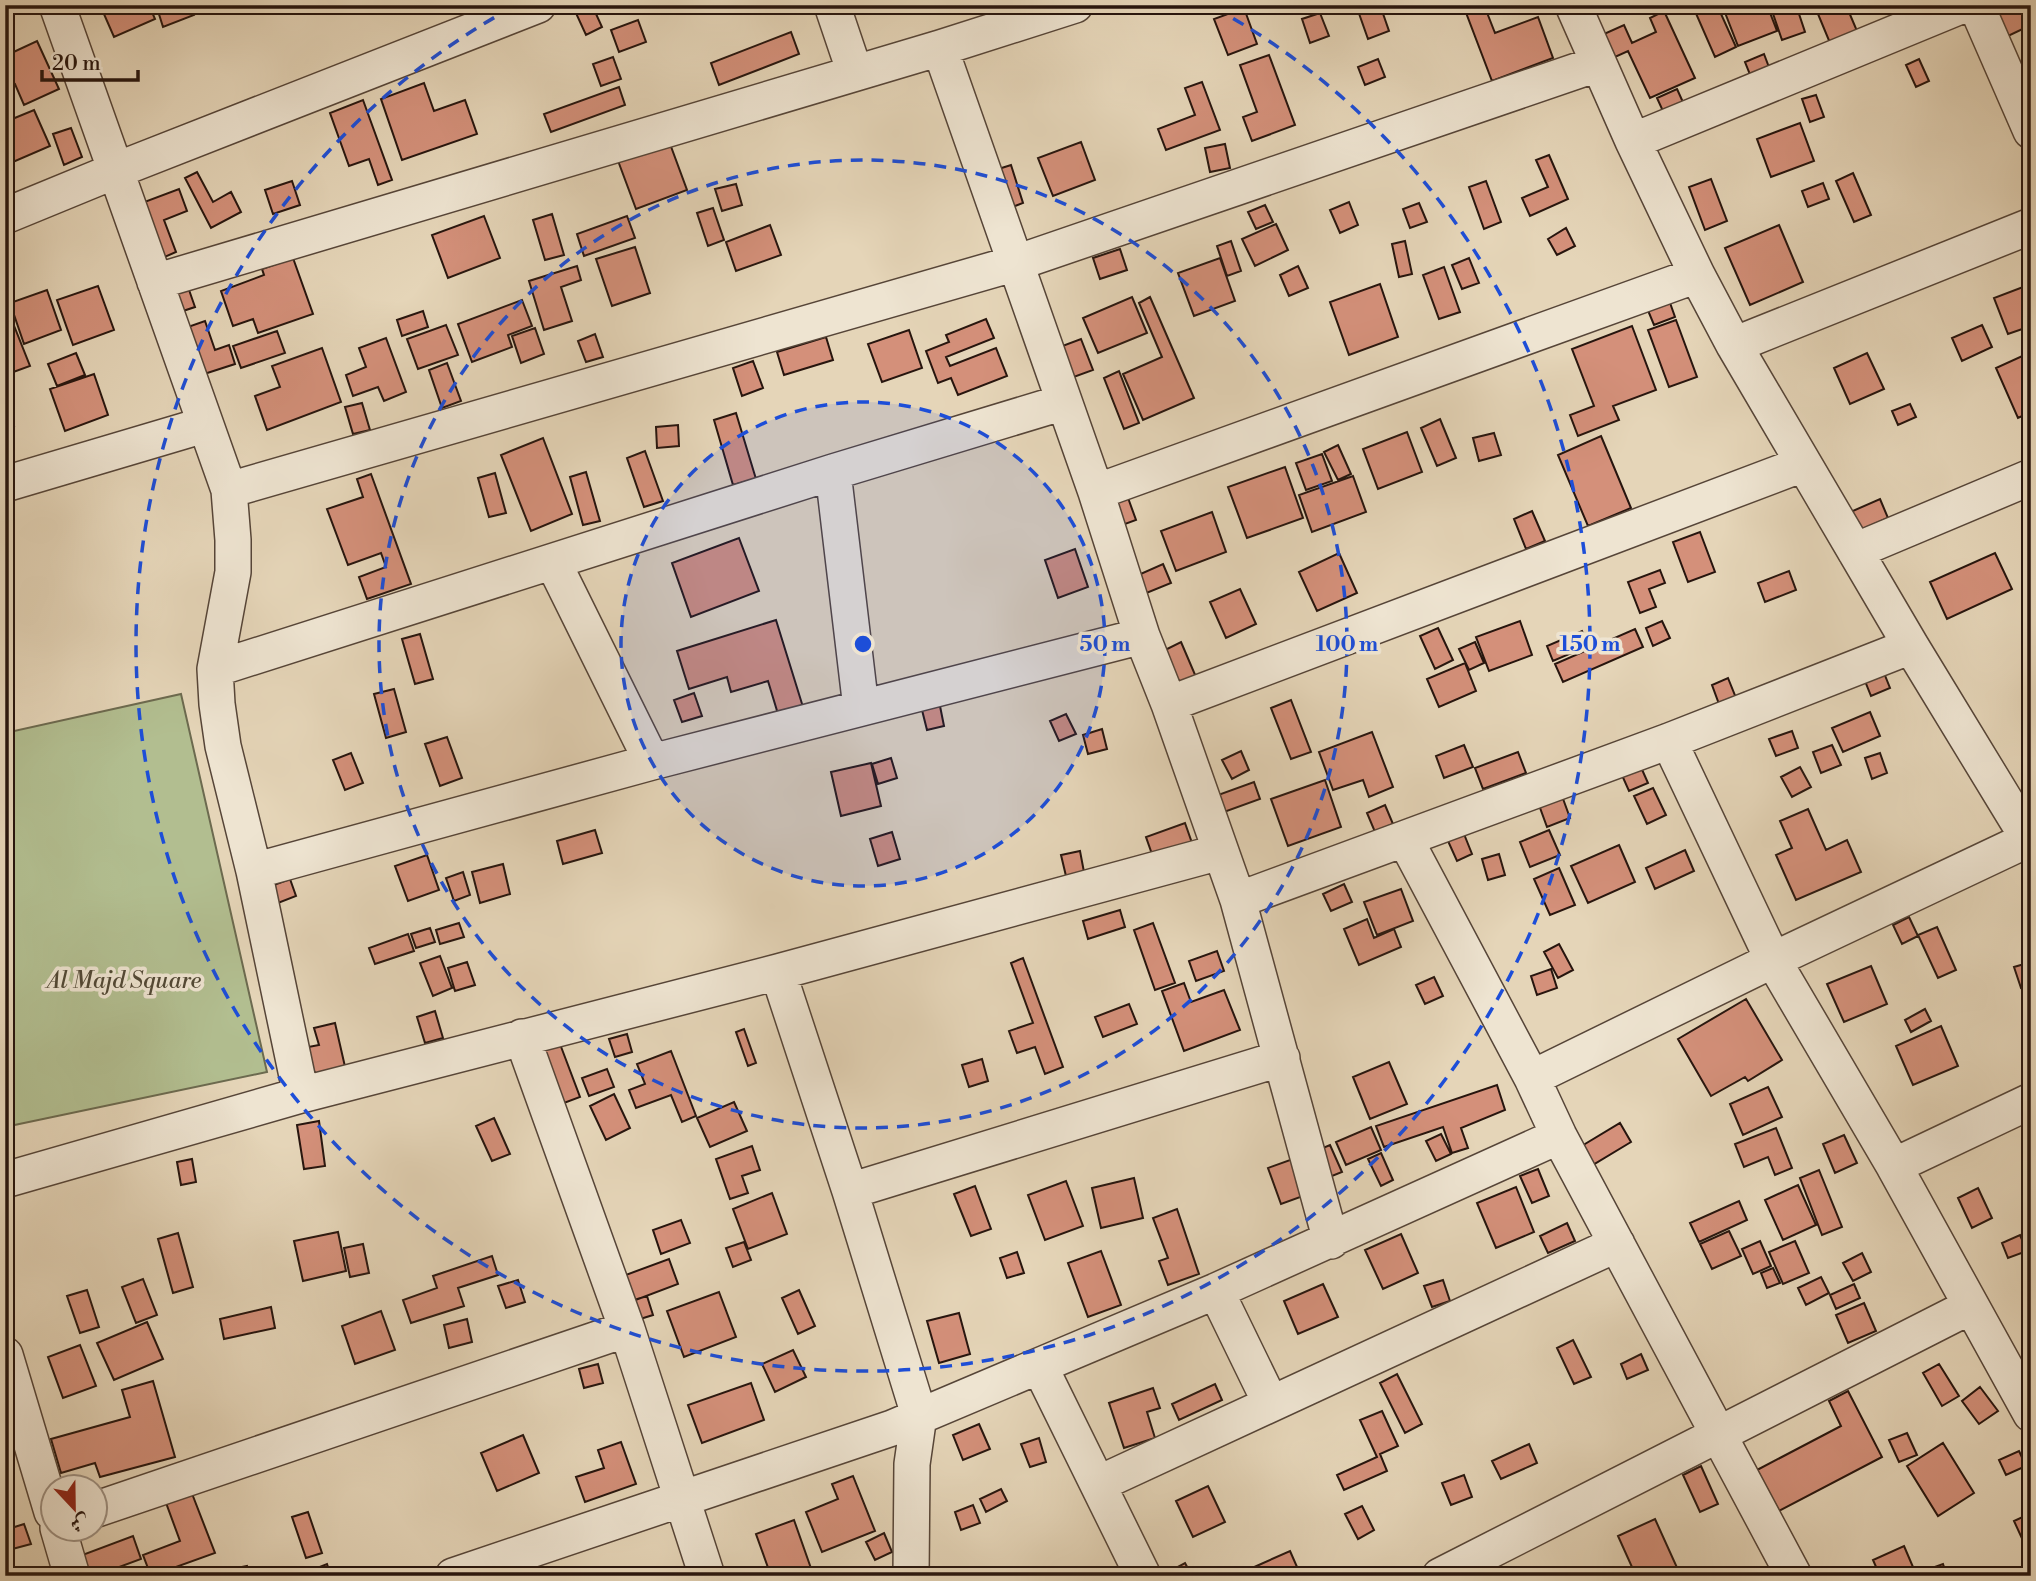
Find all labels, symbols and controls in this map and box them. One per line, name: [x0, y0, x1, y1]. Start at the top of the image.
scale bar: [42, 38, 138, 82]
text: 20 m: [52, 51, 101, 77]
centre of rings: [851, 632, 875, 656]
text: 50 m: [1080, 632, 1130, 658]
text: 100 m: [1316, 632, 1378, 658]
text: 150 m: [1560, 632, 1620, 658]
park label: Al Majd Square: [44, 967, 201, 995]
north arrow: [38, 1472, 108, 1542]
text: ش: [67, 1508, 93, 1537]

